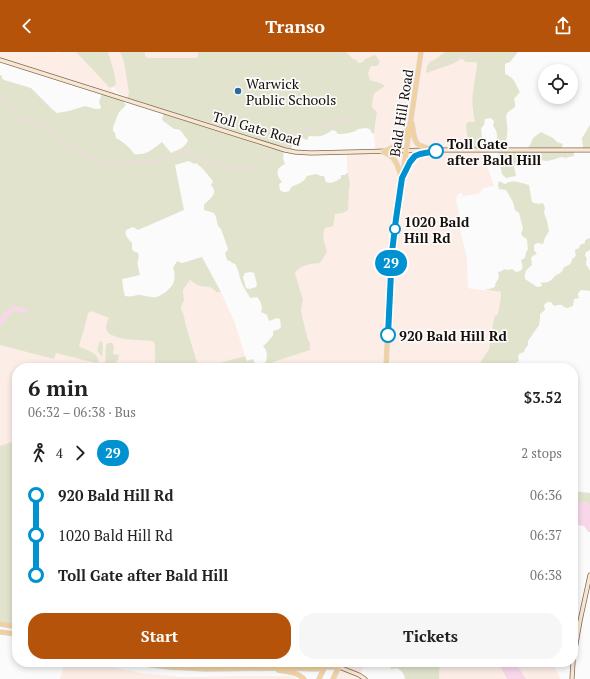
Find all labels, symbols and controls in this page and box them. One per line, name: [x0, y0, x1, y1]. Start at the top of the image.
text: Transo: [265, 14, 325, 38]
icon: back: [16, 15, 38, 37]
icon: share: [552, 15, 574, 37]
map controls: [538, 64, 578, 104]
button: locate: [538, 64, 578, 104]
street label: Bald Hill Road: [385, 68, 417, 158]
place label: Warwick Public Schools: [246, 74, 336, 109]
marker: Warwick Public Schools: [233, 86, 243, 96]
street label: Toll Gate Road: [211, 106, 304, 150]
place label: Toll Gate after Bald Hill: [447, 134, 542, 169]
marker: Toll Gate after Bald Hill: [428, 143, 444, 159]
place label: 1020 Bald Hill Rd: [404, 212, 470, 247]
marker: 1020 Bald Hill Rd: [389, 223, 401, 235]
line badge: 29: [373, 250, 409, 276]
text: 29: [383, 253, 399, 272]
place label: 920 Bald Hill Rd: [399, 326, 507, 345]
marker: 920 Bald Hill Rd: [380, 327, 396, 343]
text: 6 min: [28, 373, 88, 402]
text: $3.52: [524, 387, 562, 407]
text: 06:32 – 06:38 · Bus: [28, 403, 136, 421]
icon: walk: [28, 442, 50, 464]
icon: forward: [69, 442, 91, 464]
text: 29: [105, 443, 121, 462]
text: 4: [56, 444, 63, 462]
text: 2 stops: [521, 444, 562, 462]
text: 920 Bald Hill Rd: [58, 485, 174, 505]
text: 06:36: [530, 486, 562, 504]
text: 1020 Bald Hill Rd: [58, 525, 173, 545]
text: 06:37: [530, 526, 562, 544]
text: Toll Gate after Bald Hill: [58, 565, 228, 585]
text: 06:38: [530, 566, 562, 584]
button: Start: [28, 613, 291, 659]
button: Tickets: [299, 613, 562, 659]

